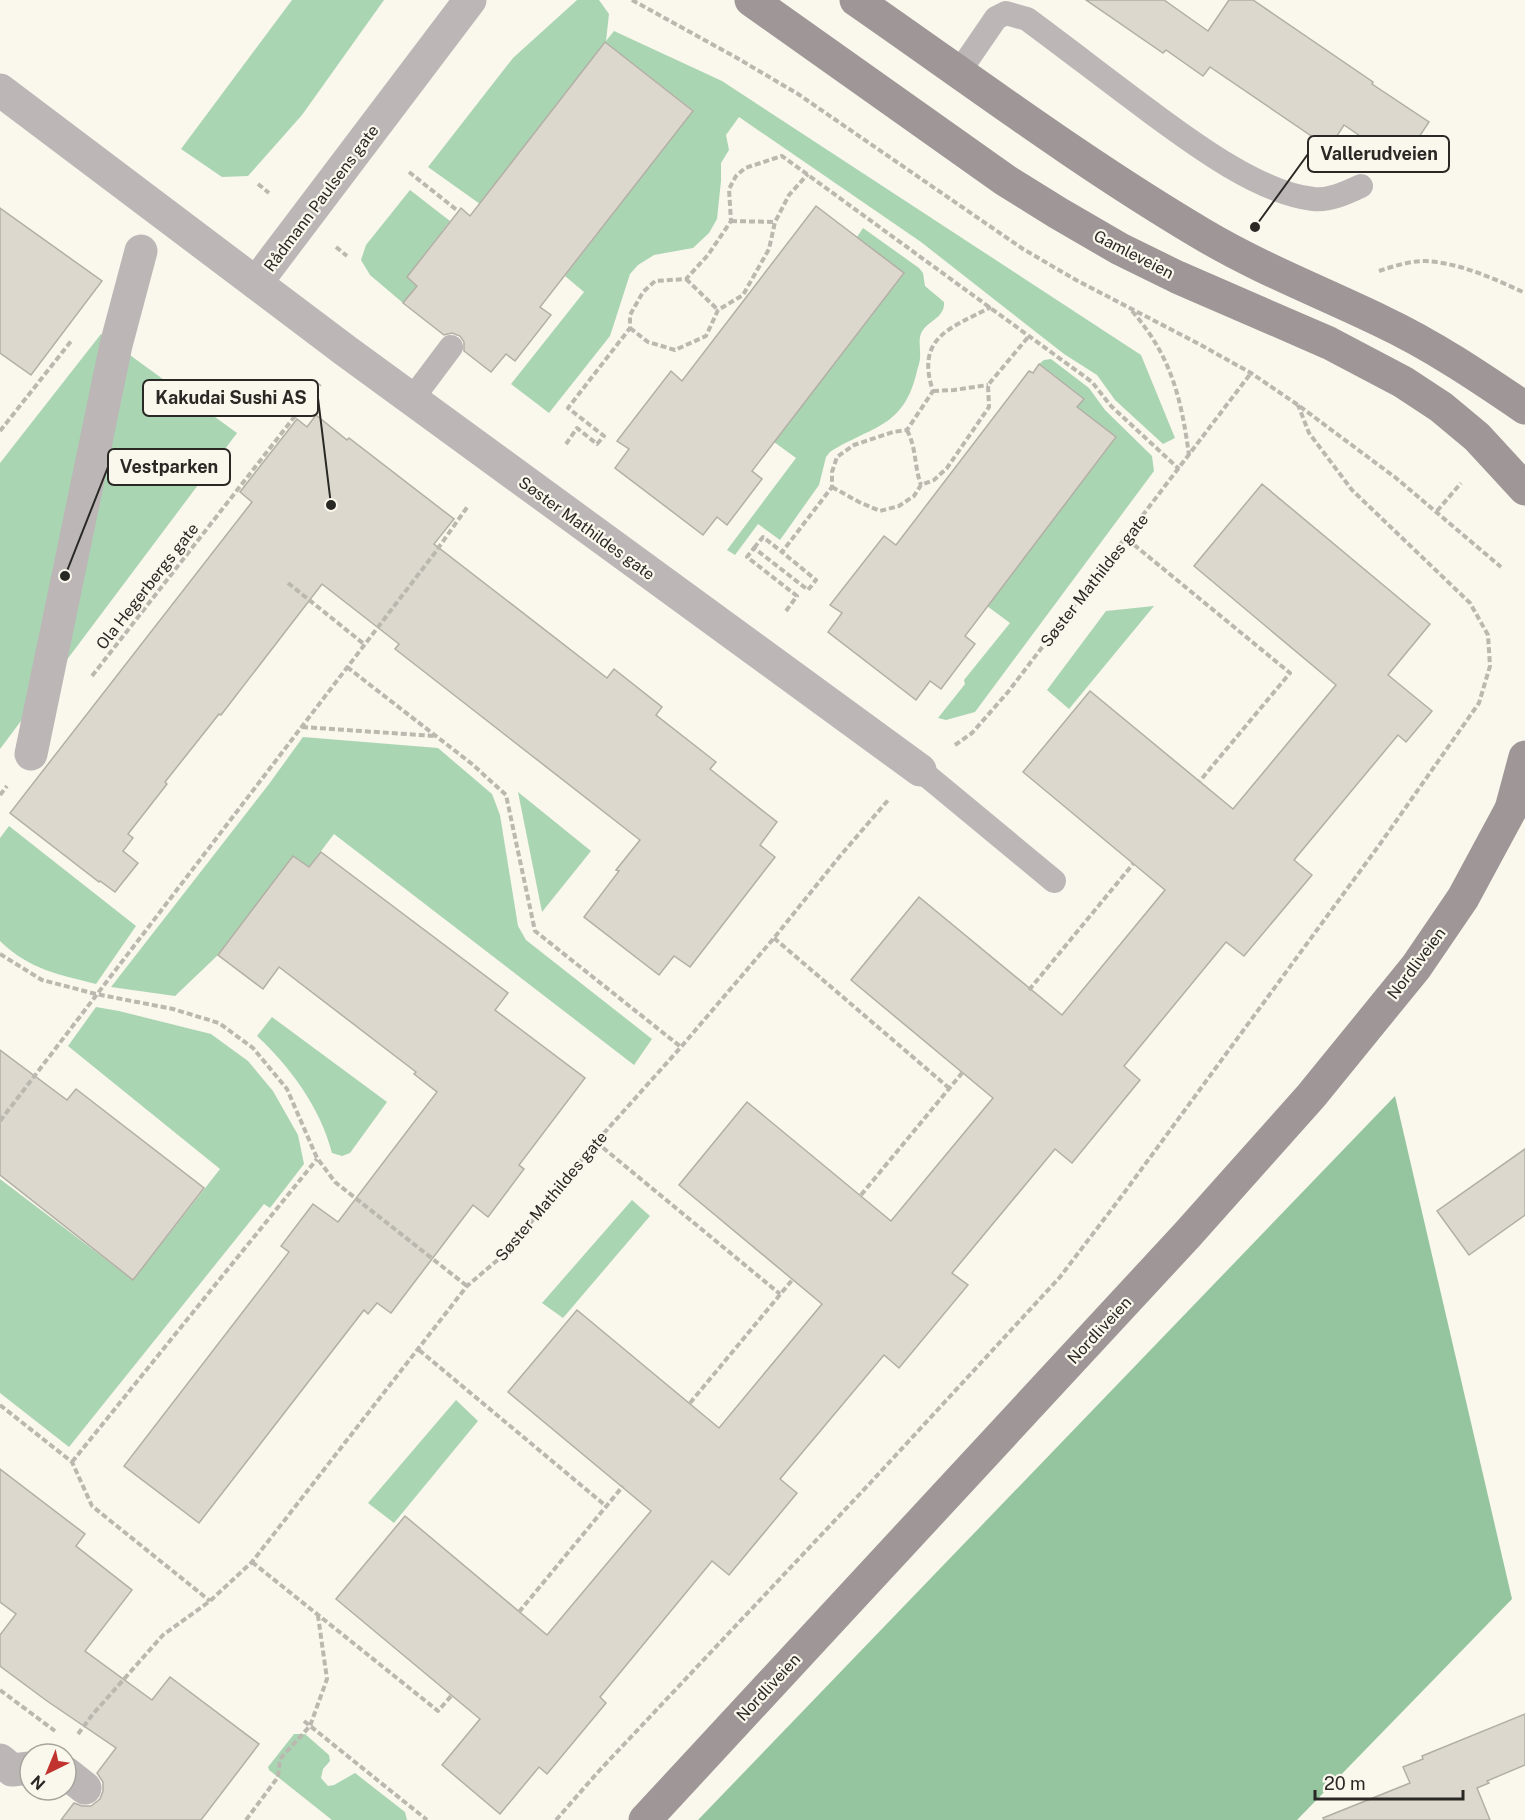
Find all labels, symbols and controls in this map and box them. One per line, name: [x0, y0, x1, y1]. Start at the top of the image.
street label: Rådmann Paulsens gate: [260, 121, 383, 275]
callout: Vallerudveien: [1308, 136, 1449, 172]
text: Vallerudveien: [1320, 143, 1438, 164]
street label: Gamleveien: [1091, 226, 1177, 283]
callout: Kakudai Sushi AS: [143, 380, 318, 416]
text: Kakudai Sushi AS: [155, 387, 307, 408]
callout: Vestparken: [108, 449, 230, 485]
text: Vestparken: [120, 456, 218, 477]
street label: Søster Mathildes gate: [515, 473, 658, 584]
street label: Søster Mathildes gate: [1037, 510, 1152, 651]
street label: Ola Hegerbergs gate: [92, 519, 203, 653]
street label: Nordliveien: [1383, 924, 1449, 1003]
street label: Søster Mathildes gate: [492, 1128, 611, 1265]
street label: Nordliveien: [1064, 1293, 1135, 1368]
street label: Nordliveien: [733, 1650, 804, 1725]
north arrow: [18, 1742, 78, 1802]
scale bar: [1315, 1763, 1464, 1801]
text: N: [27, 1771, 49, 1794]
text: 20 m: [1324, 1773, 1366, 1794]

